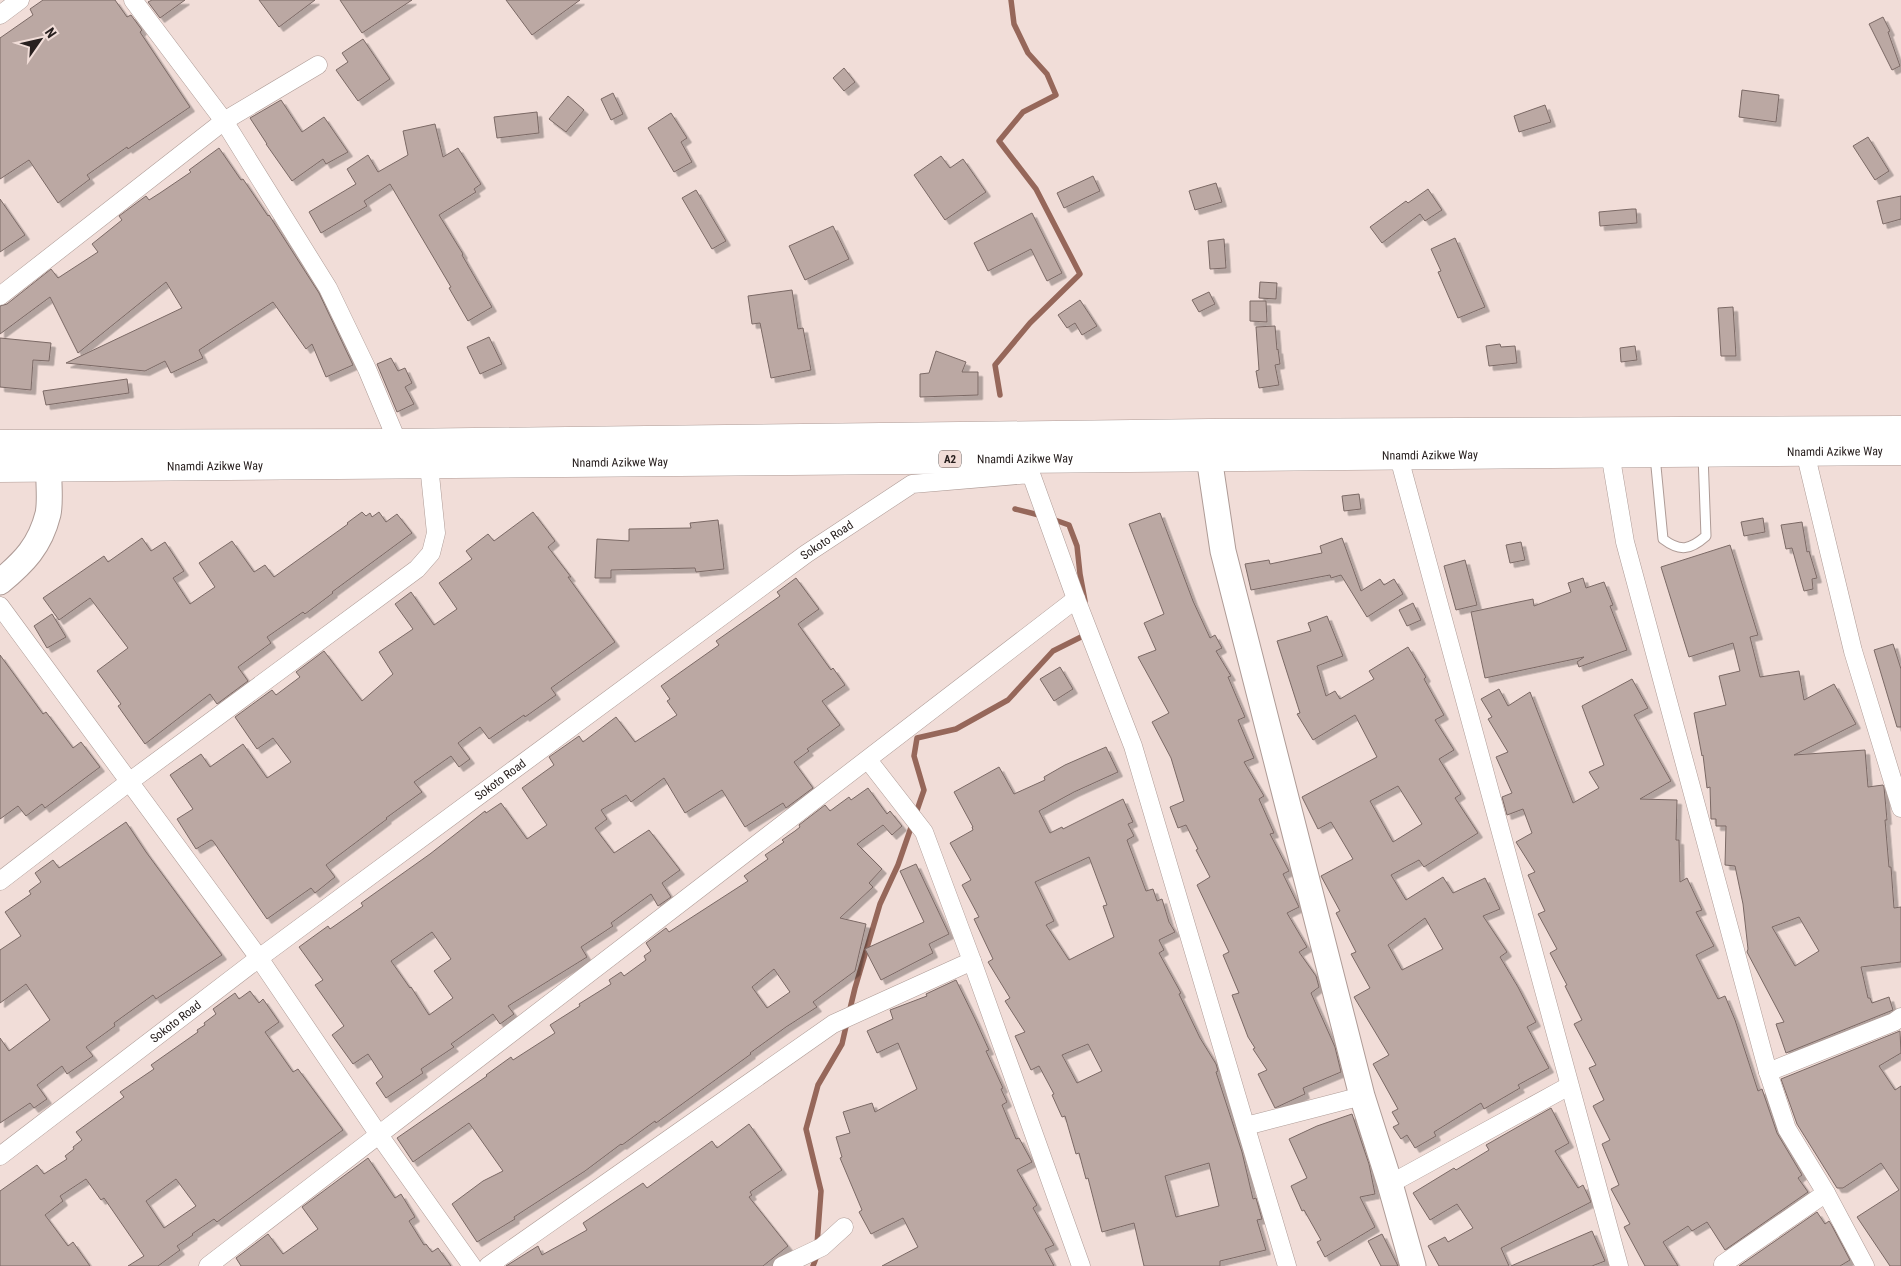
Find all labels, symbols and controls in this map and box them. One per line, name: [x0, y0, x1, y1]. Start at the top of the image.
north arrow: [15, 15, 65, 65]
text: N: [42, 25, 60, 41]
street label: Nnamdi Azikwe Way: [1787, 444, 1883, 459]
street label: Nnamdi Azikwe Way: [1382, 448, 1478, 463]
road number: A2: [939, 450, 961, 468]
street label: Nnamdi Azikwe Way: [977, 451, 1073, 466]
street label: Nnamdi Azikwe Way: [572, 455, 668, 470]
street label: Nnamdi Azikwe Way: [167, 459, 263, 474]
street label: Sokoto Road: [798, 518, 856, 563]
street label: Sokoto Road: [472, 756, 529, 803]
street label: Sokoto Road: [147, 998, 204, 1046]

